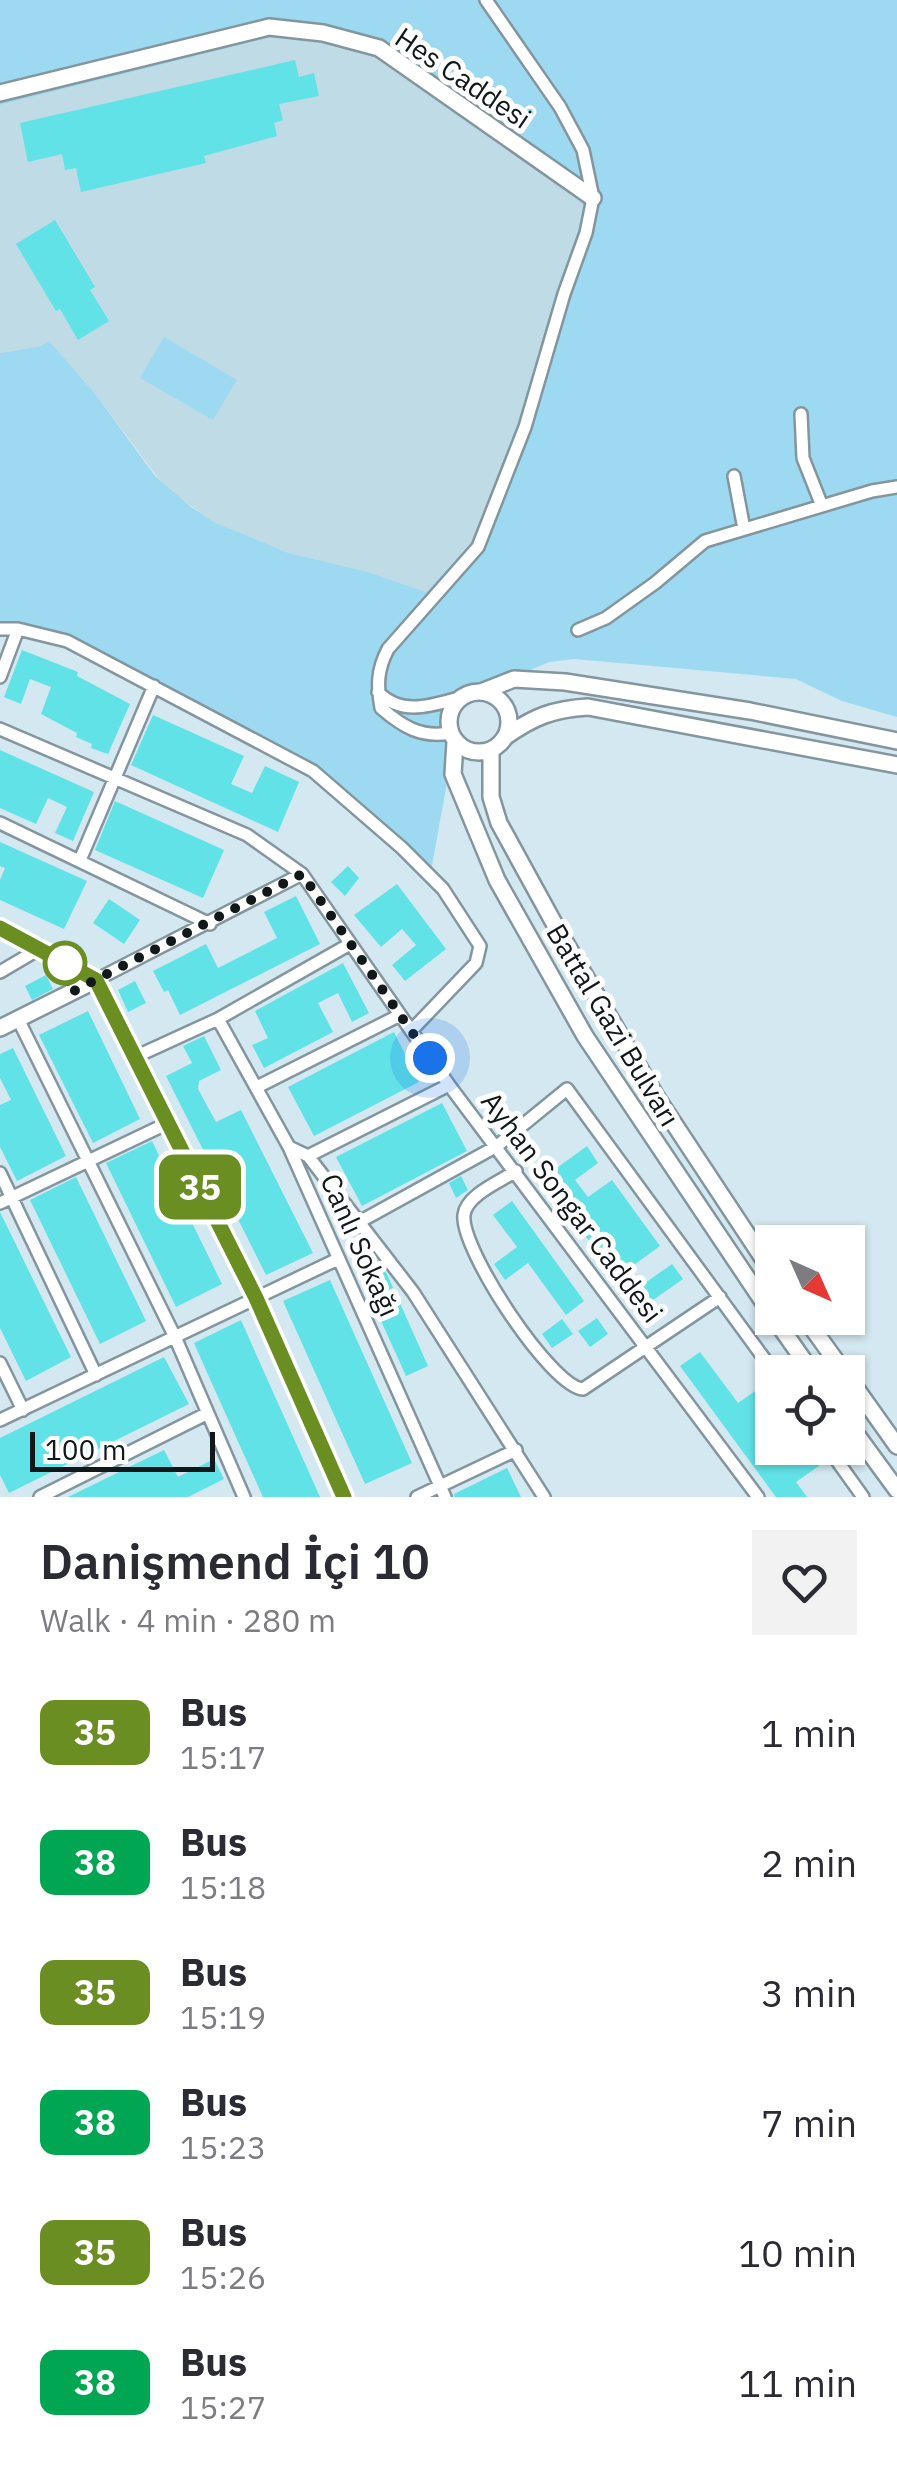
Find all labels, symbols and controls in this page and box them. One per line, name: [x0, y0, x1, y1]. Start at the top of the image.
street label: Hes Caddesi: [388, 19, 538, 137]
street label: Battal Gazi Bulvarı: [538, 917, 689, 1133]
unlabelled marker: [44, 942, 86, 984]
your location: [405, 1033, 455, 1083]
street label: Ayhan Songar Caddesi: [473, 1084, 671, 1330]
line badge: 35: [155, 1154, 245, 1220]
text: 35: [179, 1164, 221, 1210]
street label: Canlı Sokağı: [312, 1167, 408, 1322]
north arrow: [755, 1225, 865, 1335]
map controls: [755, 1225, 865, 1465]
button: locate: [755, 1355, 865, 1465]
scale bar: [30, 1427, 215, 1472]
text: 100 m: [45, 1431, 126, 1468]
text: Danişmend İçi 10: [40, 1530, 430, 1592]
button: heart: [752, 1530, 857, 1635]
text: Walk · 4 min · 280 m: [40, 1599, 336, 1641]
text: Bus: [180, 1687, 247, 1736]
text: 1 min: [761, 1708, 857, 1757]
text: 35: [74, 1709, 116, 1755]
text: 15:17: [180, 1736, 266, 1778]
text: Bus: [180, 1817, 247, 1866]
text: 2 min: [761, 1838, 857, 1887]
text: 38: [74, 1839, 116, 1885]
text: 15:18: [180, 1866, 266, 1908]
text: Bus: [180, 1947, 247, 1996]
text: 3 min: [761, 1968, 857, 2017]
text: 35: [74, 1969, 116, 2015]
text: 15:19: [180, 1996, 266, 2038]
text: Bus: [180, 2077, 247, 2126]
text: 7 min: [761, 2098, 857, 2147]
text: 38: [74, 2099, 116, 2145]
text: 15:23: [180, 2126, 266, 2168]
text: Bus: [180, 2207, 247, 2256]
text: 10 min: [738, 2228, 857, 2277]
text: 35: [74, 2229, 116, 2275]
text: 15:26: [180, 2256, 266, 2298]
text: Bus: [180, 2337, 247, 2386]
text: 11 min: [738, 2358, 857, 2407]
text: 38: [74, 2359, 116, 2405]
text: 15:27: [180, 2386, 266, 2428]

